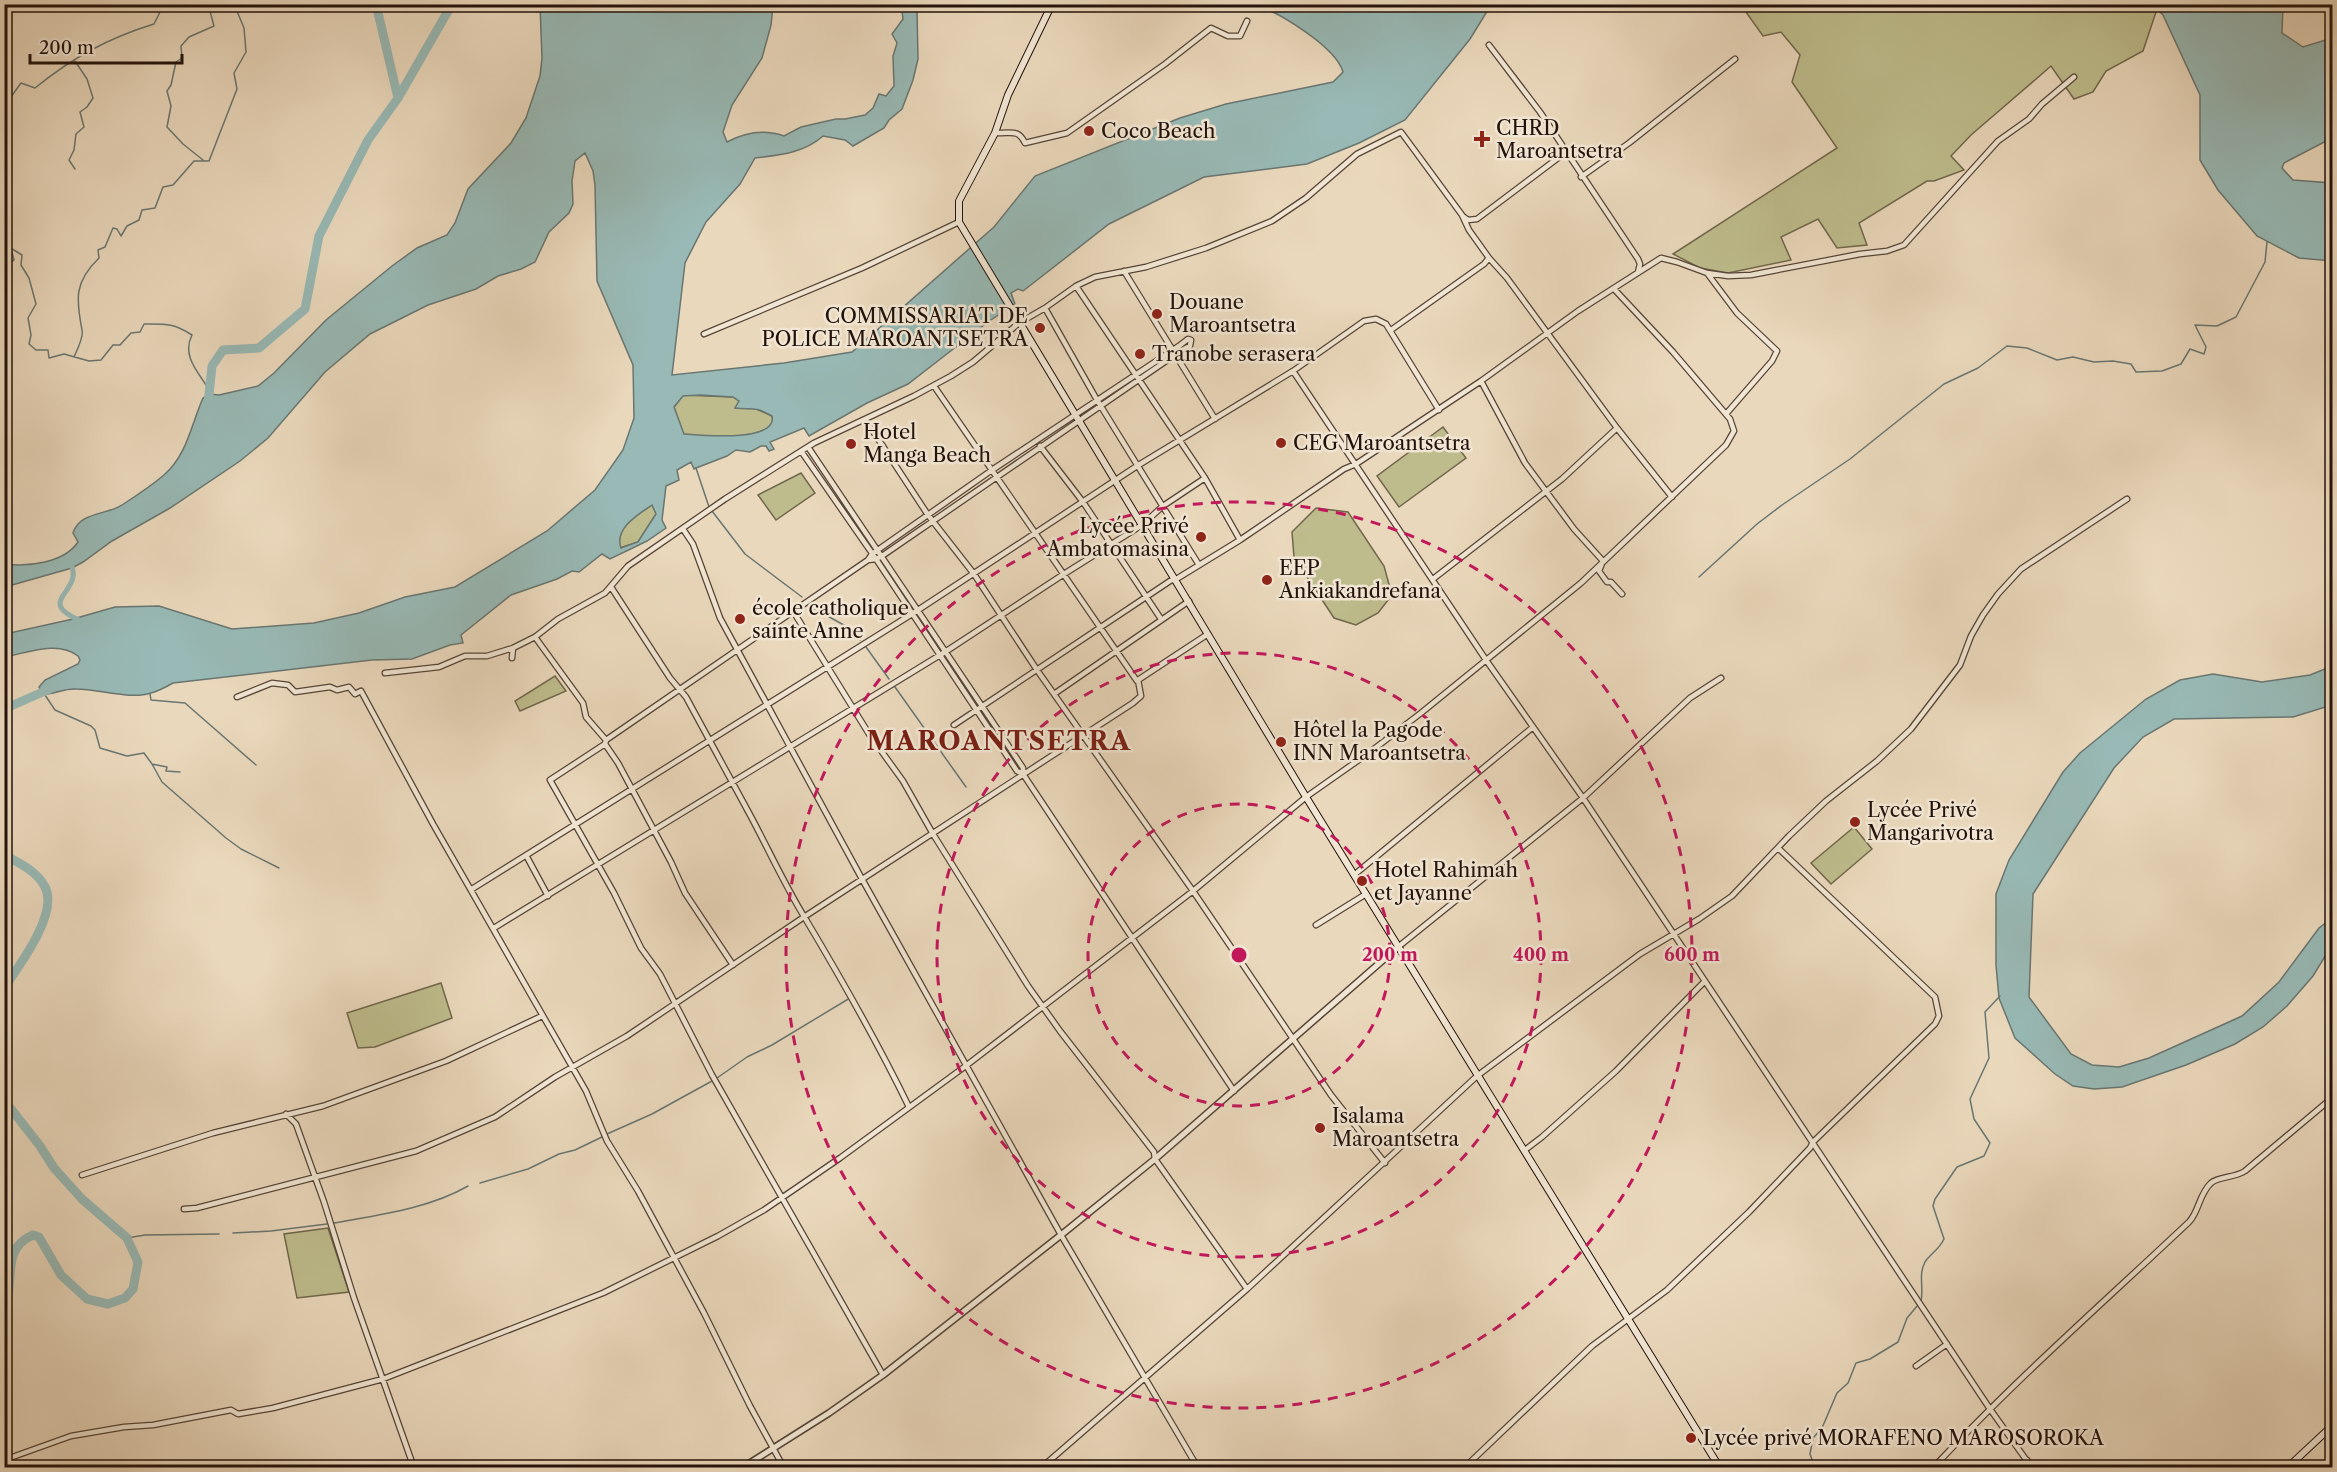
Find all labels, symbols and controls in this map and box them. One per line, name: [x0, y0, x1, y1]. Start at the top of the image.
scale bar: [30, 27, 182, 65]
text: 200 m: [39, 37, 94, 59]
place label: CHRD Maroantsetra: [1496, 116, 1623, 163]
place label: Coco Beach: [1101, 119, 1216, 143]
marker: Coco Beach: [1082, 124, 1096, 138]
marker: CHRD Maroantsetra: [1473, 130, 1491, 148]
place label: Douane Maroantsetra: [1169, 290, 1296, 337]
place label: COMMISSARIAT DE POLICE MAROANTSETRA: [761, 304, 1029, 351]
marker: Douane Maroantsetra: [1150, 307, 1164, 321]
marker: COMMISSARIAT DE POLICE MAROANTSETRA: [1033, 321, 1047, 335]
place label: Tranobe serasera: [1152, 342, 1316, 366]
marker: Tranobe serasera: [1133, 347, 1147, 361]
place label: Hotel Manga Beach: [863, 420, 991, 467]
place label: CEG Maroantsetra: [1293, 431, 1471, 455]
marker: CEG Maroantsetra: [1274, 436, 1288, 450]
marker: Hotel Manga Beach: [844, 437, 858, 451]
place label: Lycée Privé Ambatomasina: [1046, 514, 1189, 561]
marker: Lycée Privé Ambatomasina: [1194, 530, 1208, 544]
place label: EEP Ankiakandrefana: [1278, 556, 1442, 603]
marker: EEP Ankiakandrefana: [1260, 573, 1274, 587]
place label: école catholique sainte Anne: [752, 596, 909, 643]
marker: école catholique sainte Anne: [733, 612, 747, 626]
place label: Hôtel la Pagode INN Maroantsetra: [1293, 718, 1466, 765]
district label: MAROANTSETRA: [866, 725, 1132, 757]
marker: Hôtel la Pagode INN Maroantsetra: [1274, 735, 1288, 749]
place label: Lycée Privé Mangarivotra: [1867, 798, 1994, 845]
marker: Lycée Privé Mangarivotra: [1848, 815, 1862, 829]
place label: Hotel Rahimah et Jayanne: [1374, 858, 1518, 905]
marker: Hotel Rahimah et Jayanne: [1355, 874, 1369, 888]
text: 200 m: [1362, 944, 1418, 966]
text: 400 m: [1513, 944, 1569, 966]
text: 600 m: [1664, 944, 1720, 966]
centre of rings: [1229, 945, 1249, 965]
place label: Isalama Maroantsetra: [1332, 1104, 1459, 1151]
marker: Isalama Maroantsetra: [1313, 1121, 1327, 1135]
place label: Lycée privé MORAFENO MAROSOROKA: [1703, 1426, 2105, 1450]
marker: Lycée privé MORAFENO MAROSOROKA: [1684, 1431, 1698, 1445]

